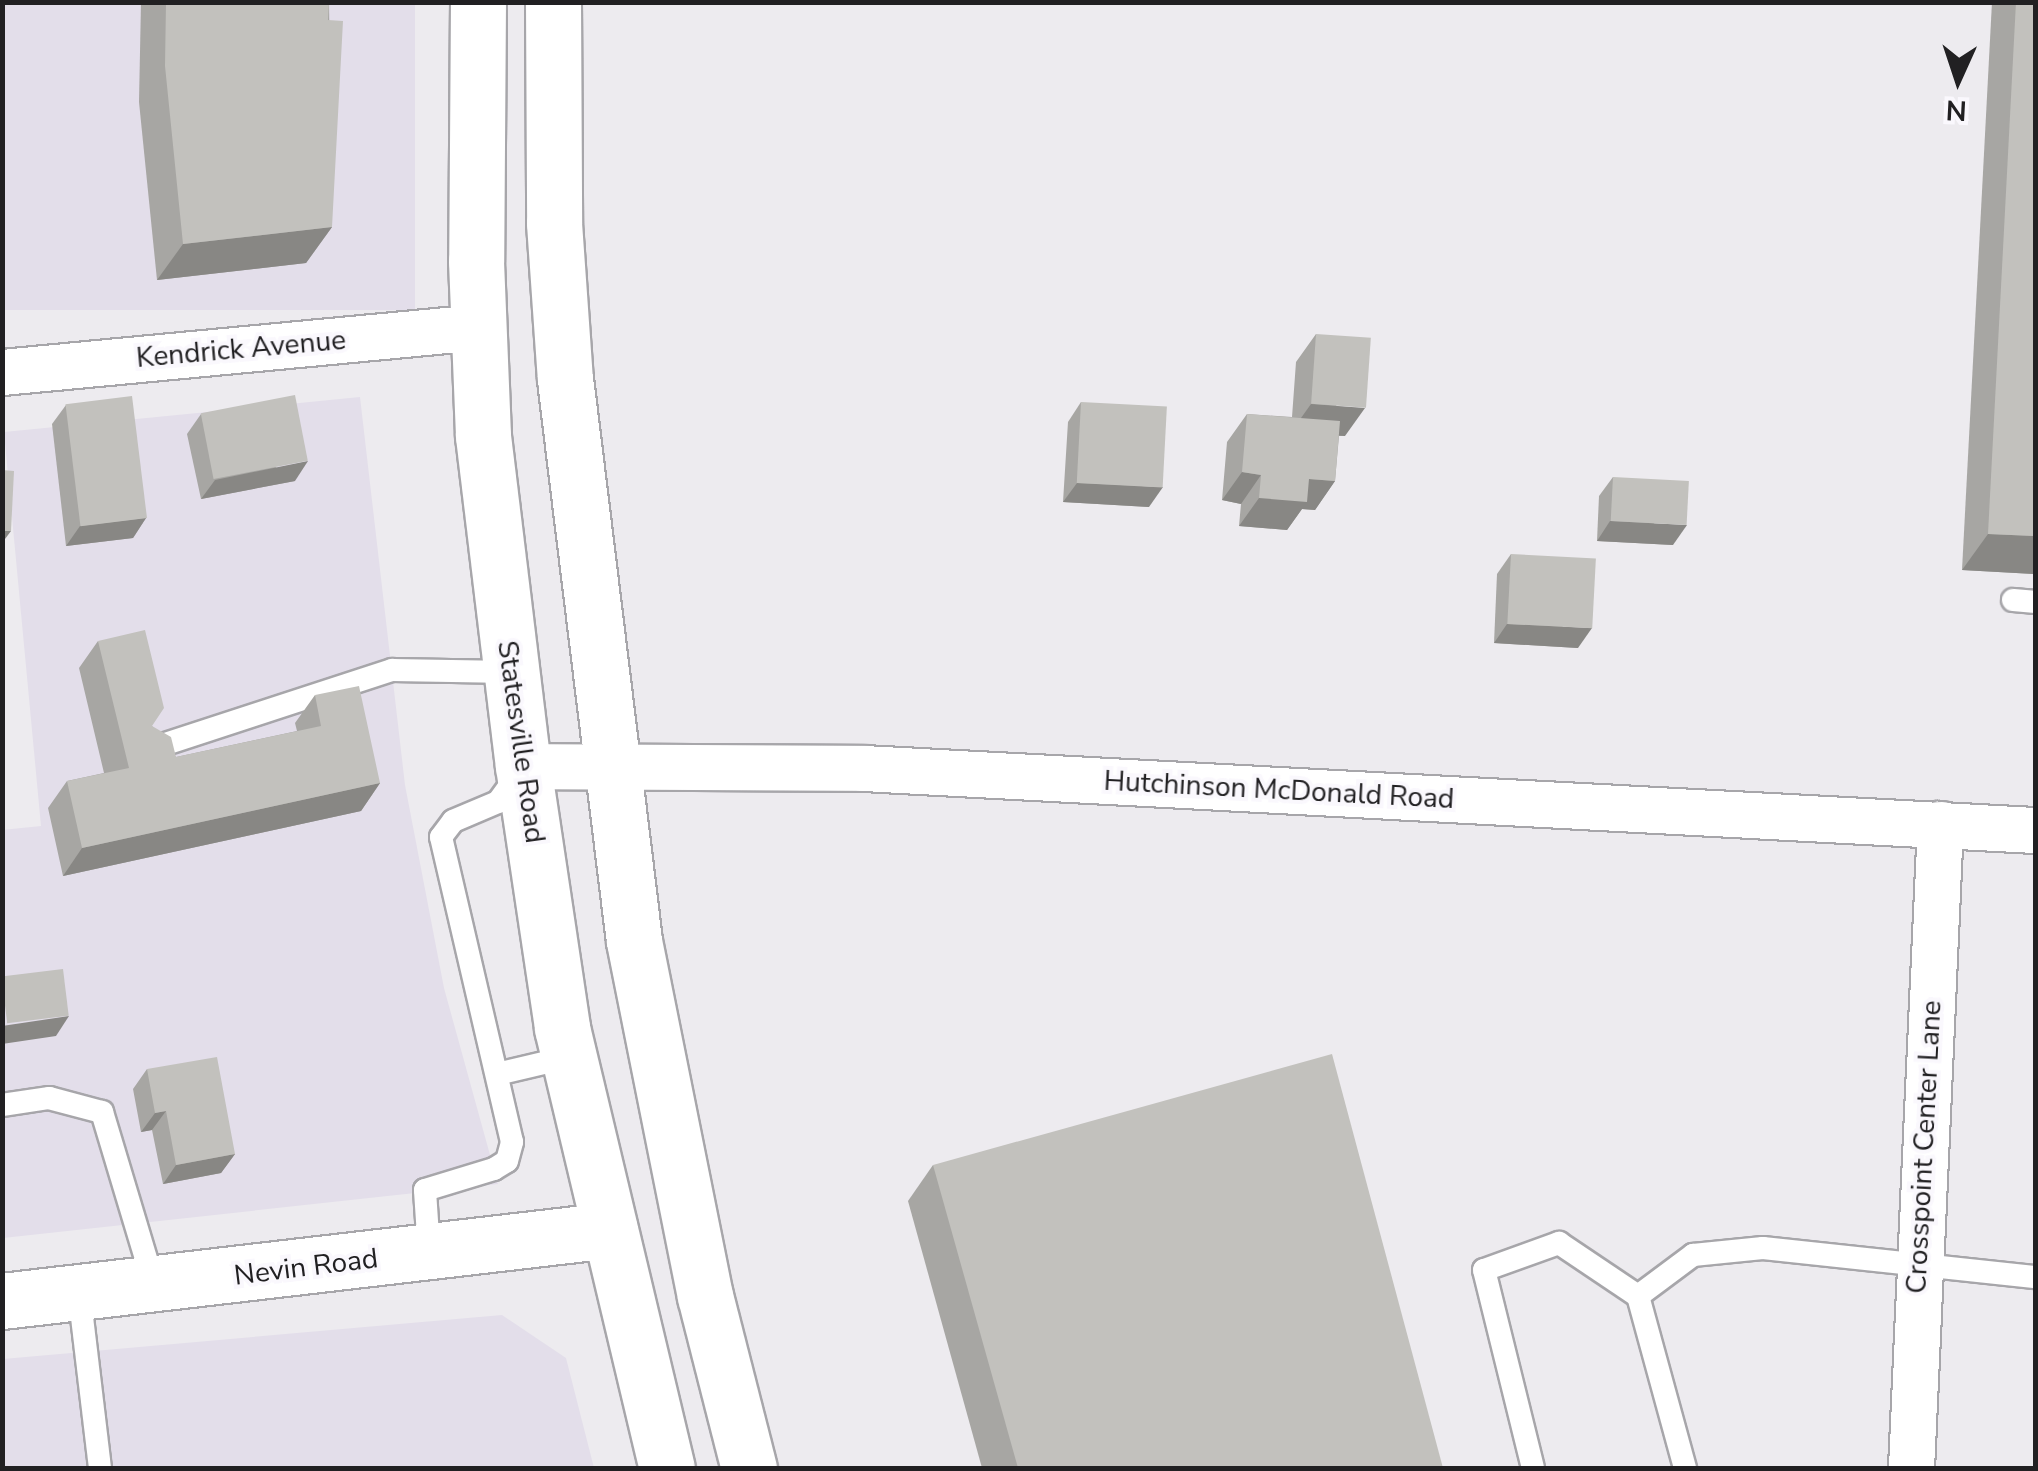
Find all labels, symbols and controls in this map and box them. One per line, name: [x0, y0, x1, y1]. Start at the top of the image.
north arrow: [1908, 30, 2008, 130]
text: N: [1945, 90, 1968, 129]
street label: Kendrick Avenue: [135, 323, 347, 375]
street label: Statesville Road: [490, 639, 552, 845]
street label: Hutchinson McDonald Road: [1103, 764, 1455, 816]
street label: Crosspoint Center Lane: [1900, 999, 1948, 1295]
street label: Nevin Road: [232, 1242, 380, 1292]

